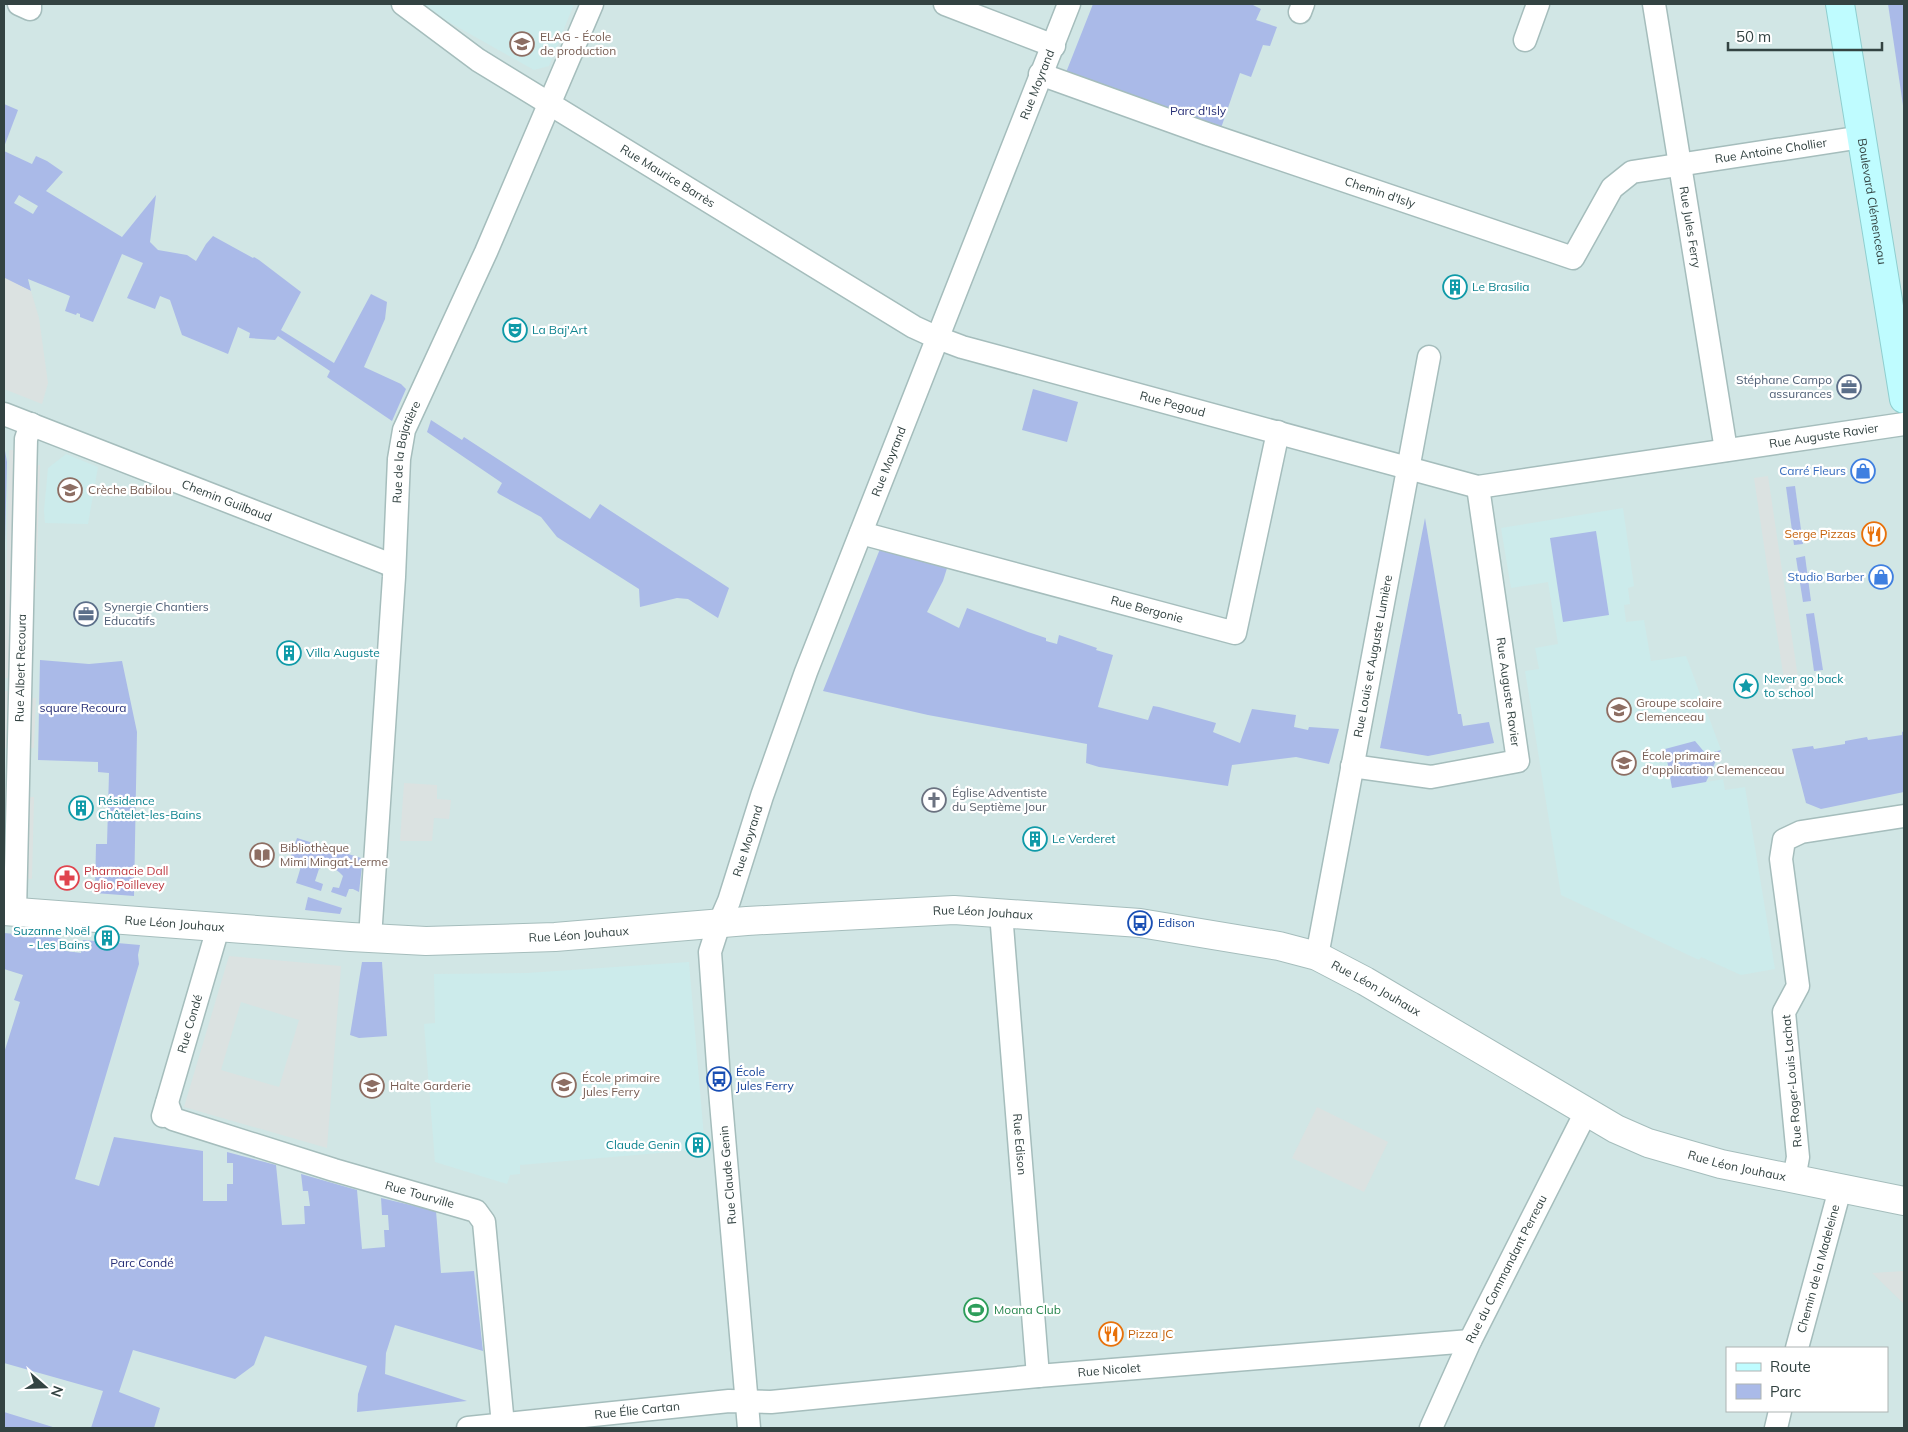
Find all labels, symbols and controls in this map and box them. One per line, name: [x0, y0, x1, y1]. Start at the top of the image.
scale bar: [1728, 20, 1882, 52]
text: 50 m: [1736, 27, 1771, 46]
place label: ELAG - École de production: [540, 29, 616, 58]
school or university icon: ELAG - École de production: [509, 31, 535, 57]
street label: Rue Moyrand: [1016, 47, 1057, 122]
park label: Parc d'Isly: [1170, 103, 1227, 118]
street label: Rue Antoine Chollier: [1714, 134, 1828, 166]
street label: Boulevard Clémenceau: [1855, 137, 1890, 266]
street label: Rue Maurice Barrès: [618, 141, 718, 210]
street label: Chemin d'Isly: [1343, 173, 1418, 211]
street label: Rue Jules Ferry: [1677, 185, 1705, 270]
building icon: Le Brasilia: [1442, 274, 1468, 300]
place label: Le Brasilia: [1472, 279, 1530, 294]
theatre icon: La Baj'Art: [502, 317, 528, 343]
place label: La Baj'Art: [532, 322, 587, 337]
place label: Stéphane Campo assurances: [1736, 372, 1832, 401]
office icon: Stéphane Campo assurances: [1836, 374, 1862, 400]
street label: Rue Pegoud: [1138, 388, 1207, 420]
street label: Rue de la Bajatière: [389, 398, 423, 504]
street label: Rue Auguste Ravier: [1768, 420, 1880, 451]
street label: Rue Moyrand: [868, 424, 909, 499]
shop icon: Carré Fleurs: [1850, 458, 1876, 484]
place label: Carré Fleurs: [1779, 463, 1846, 478]
street label: Chemin Guilbaud: [180, 476, 274, 525]
school or university icon: Crèche Babilou: [57, 477, 83, 503]
place label: Crèche Babilou: [88, 482, 172, 497]
restaurant icon: Serge Pizzas: [1861, 521, 1887, 547]
place label: Serge Pizzas: [1785, 526, 1856, 541]
shop icon: Studio Barber: [1868, 564, 1894, 590]
place label: Studio Barber: [1788, 569, 1865, 584]
street label: Rue Louis et Auguste Lumière: [1350, 574, 1395, 738]
street label: Rue Bergonie: [1109, 592, 1185, 626]
place label: Synergie Chantiers Educatifs: [104, 599, 209, 628]
office icon: Synergie Chantiers Educatifs: [73, 601, 99, 627]
street label: Rue Albert Recoura: [11, 614, 29, 722]
street label: Rue Auguste Ravier: [1493, 636, 1524, 748]
building icon: Villa Auguste: [276, 640, 302, 666]
place label: Villa Auguste: [306, 645, 380, 660]
place label: Never go back to school: [1764, 671, 1844, 700]
place icon: Never go back to school: [1733, 673, 1759, 699]
place label: Groupe scolaire Clemenceau: [1636, 695, 1722, 724]
school or university icon: Groupe scolaire Clemenceau: [1606, 697, 1632, 723]
park label: square Recoura: [39, 700, 127, 715]
place label: École primaire d'application Clemenceau: [1642, 748, 1785, 777]
school or university icon: École primaire d'application Clemenceau: [1611, 750, 1637, 776]
place label: Église Adventiste du Septième Jour: [952, 785, 1047, 814]
church icon: Église Adventiste du Septième Jour: [921, 787, 947, 813]
place label: Résidence Châtelet-les-Bains: [98, 793, 201, 822]
building icon: Résidence Châtelet-les-Bains: [68, 795, 94, 821]
street label: Rue Moyrand: [729, 803, 766, 878]
building icon: Le Verderet: [1022, 826, 1048, 852]
place label: Le Verderet: [1052, 831, 1115, 846]
place label: Bibliothèque Mimi Mingat-Lerme: [280, 840, 388, 869]
library icon: Bibliothèque Mimi Mingat-Lerme: [249, 842, 275, 868]
place label: Pharmacie Dall Oglio Poillevey: [84, 863, 168, 892]
pharmacy icon: Pharmacie Dall Oglio Poillevey: [54, 865, 80, 891]
street label: Rue Léon Jouhaux: [932, 902, 1034, 923]
bus stop icon: Edison: [1127, 910, 1153, 936]
street label: Rue Léon Jouhaux: [124, 912, 226, 935]
place label: Edison: [1158, 915, 1195, 930]
place label: Suzanne Noël - Les Bains: [13, 923, 90, 952]
street label: Rue Léon Jouhaux: [528, 923, 630, 945]
building icon: Suzanne Noël - Les Bains: [94, 925, 120, 951]
street label: Rue Léon Jouhaux: [1329, 957, 1424, 1019]
street label: Rue Condé: [174, 993, 205, 1055]
street label: Rue Roger-Louis Lachat: [1778, 1014, 1805, 1148]
place label: École Jules Ferry: [736, 1064, 794, 1093]
bus stop icon: École Jules Ferry: [706, 1066, 732, 1092]
place label: École primaire Jules Ferry: [582, 1070, 660, 1099]
school or university icon: École primaire Jules Ferry: [551, 1072, 577, 1098]
school or university icon: Halte Garderie: [359, 1073, 385, 1099]
place label: Halte Garderie: [390, 1078, 471, 1093]
street label: Rue Edison: [1010, 1113, 1030, 1176]
street label: Rue Claude Genin: [716, 1125, 739, 1225]
building icon: Claude Genin: [685, 1132, 711, 1158]
place label: Claude Genin: [606, 1137, 680, 1152]
street label: Rue Léon Jouhaux: [1686, 1147, 1788, 1184]
street label: Rue Tourville: [383, 1177, 456, 1211]
street label: Rue du Commandant Perreau: [1462, 1192, 1550, 1346]
street label: Chemin de la Madeleine: [1793, 1203, 1842, 1335]
park label: Parc Condé: [110, 1255, 174, 1270]
sports icon: Moana Club: [963, 1297, 989, 1323]
place label: Moana Club: [994, 1302, 1061, 1317]
restaurant icon: Pizza JC: [1098, 1321, 1124, 1347]
place label: Pizza JC: [1128, 1326, 1174, 1341]
legend: [1726, 1347, 1888, 1412]
text: Route: [1770, 1357, 1811, 1376]
street label: Rue Nicolet: [1077, 1360, 1141, 1380]
north arrow: [20, 1362, 70, 1412]
text: Parc: [1770, 1382, 1801, 1401]
text: N: [47, 1383, 67, 1399]
street label: Rue Élie Cartan: [594, 1398, 680, 1422]

